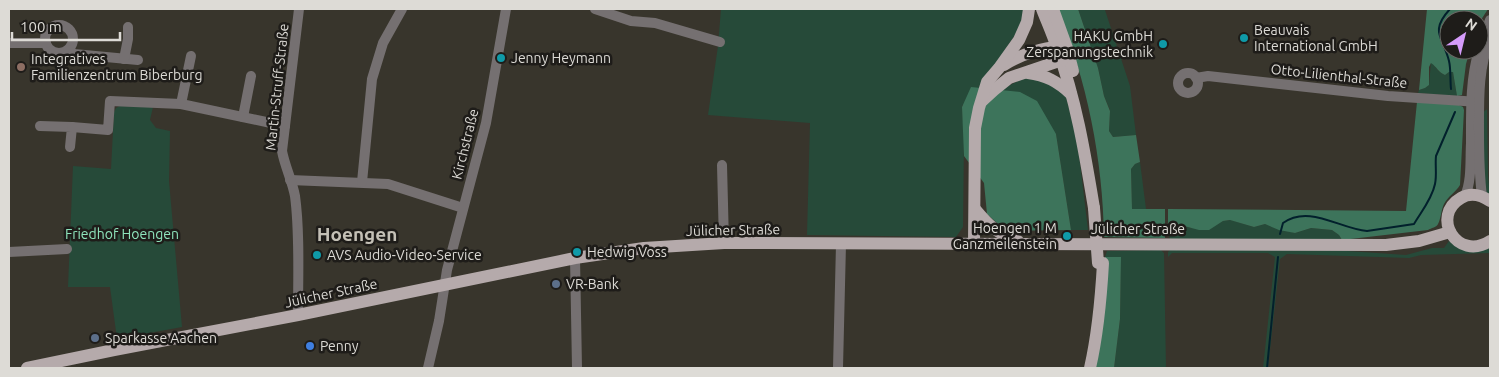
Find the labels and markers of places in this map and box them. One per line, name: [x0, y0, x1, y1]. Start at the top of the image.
place label: Beauvais International GmbH: [1254, 22, 1378, 54]
place label: HAKU GmbH Zerspanungstechnik: [1026, 28, 1153, 60]
marker: Beauvais International GmbH: [1238, 32, 1250, 44]
marker: HAKU GmbH Zerspanungstechnik: [1157, 38, 1169, 50]
place label: Jenny Heymann: [511, 50, 611, 66]
place label: Integratives Familienzentrum Biberburg: [31, 51, 202, 83]
marker: Jenny Heymann: [495, 52, 507, 64]
marker: Integratives Familienzentrum Biberburg: [15, 61, 27, 73]
place label: Hoengen 1 M Ganzmeilenstein: [953, 220, 1057, 252]
marker: Hoengen 1 M Ganzmeilenstein: [1061, 230, 1073, 242]
place label: Hedwig Voss: [587, 244, 667, 260]
marker: Hedwig Voss: [571, 246, 583, 258]
place label: AVS Audio-Video-Service: [327, 247, 482, 263]
marker: AVS Audio-Video-Service: [311, 249, 323, 261]
place label: VR-Bank: [566, 276, 619, 292]
marker: VR-Bank: [550, 278, 562, 290]
place label: Sparkasse Aachen: [105, 330, 217, 346]
marker: Sparkasse Aachen: [89, 332, 101, 344]
place label: Penny: [320, 338, 359, 354]
marker: Penny: [304, 340, 316, 352]

